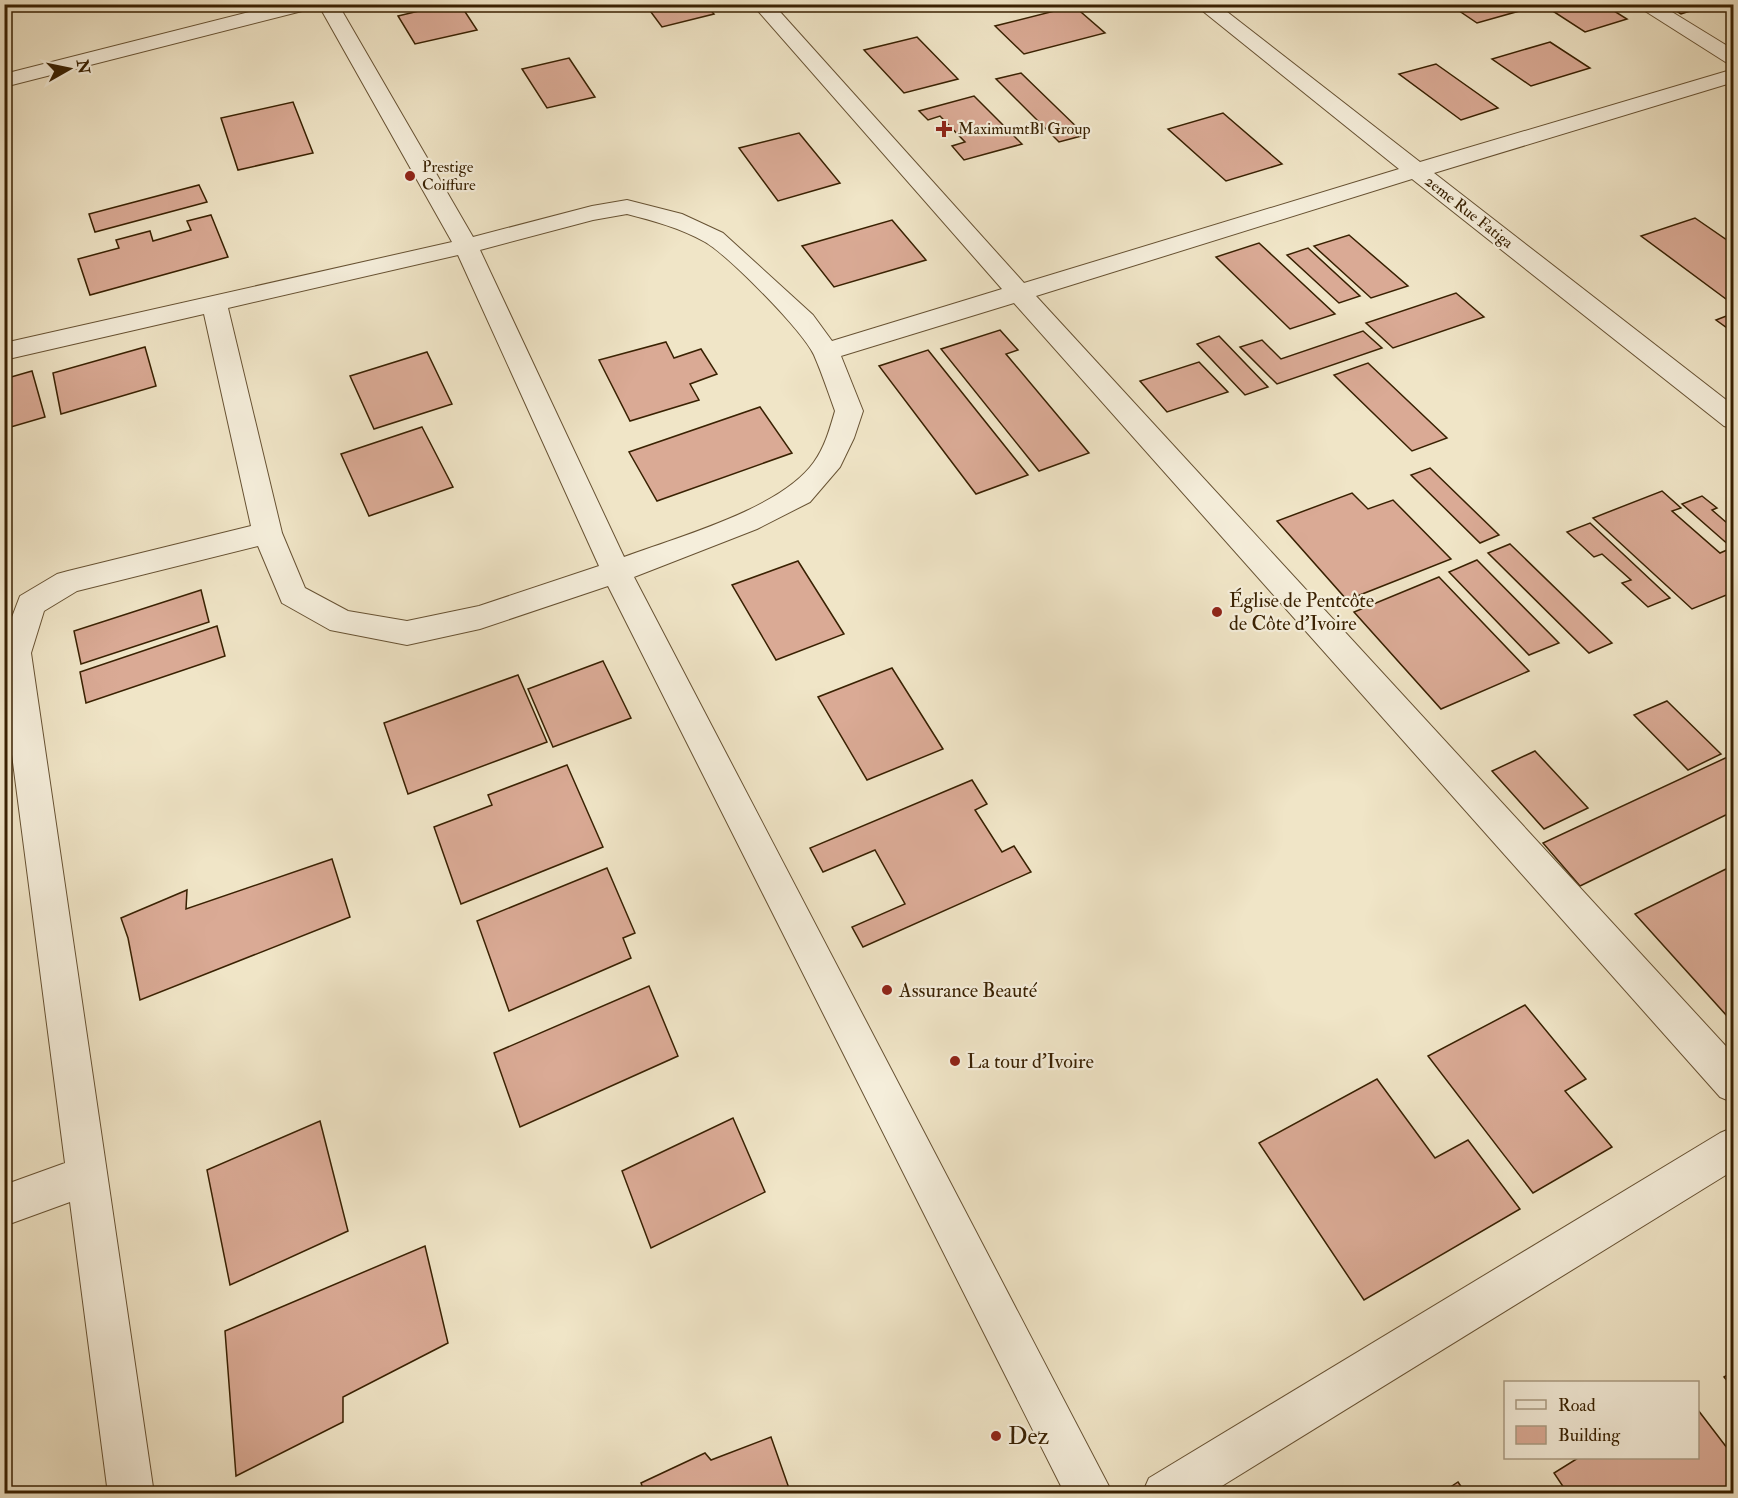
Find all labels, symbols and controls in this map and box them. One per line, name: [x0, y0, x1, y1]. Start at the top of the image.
north arrow: [39, 39, 99, 99]
text: N: [72, 57, 94, 76]
place label: MaximumtBl Group: [958, 119, 1091, 140]
marker: MaximumtBl Group: [935, 120, 953, 138]
place label: Prestige Coiffure: [422, 157, 476, 195]
marker: Prestige Coiffure: [403, 169, 417, 183]
street label: 2eme Rue Fatiga: [1421, 171, 1518, 253]
place label: Église de Pentcôte de Côte d'Ivoire: [1229, 587, 1374, 636]
marker: Église de Pentcôte de Côte d'Ivoire: [1210, 605, 1224, 619]
place label: Assurance Beauté: [898, 978, 1038, 1003]
marker: Assurance Beauté: [880, 983, 894, 997]
place label: La tour d'Ivoire: [967, 1049, 1094, 1074]
marker: La tour d'Ivoire: [948, 1054, 962, 1068]
legend: [1504, 1381, 1699, 1459]
text: Road: [1558, 1394, 1596, 1417]
place label: Dez: [1008, 1421, 1050, 1452]
text: Building: [1558, 1424, 1621, 1447]
marker: Dez: [989, 1429, 1003, 1443]

